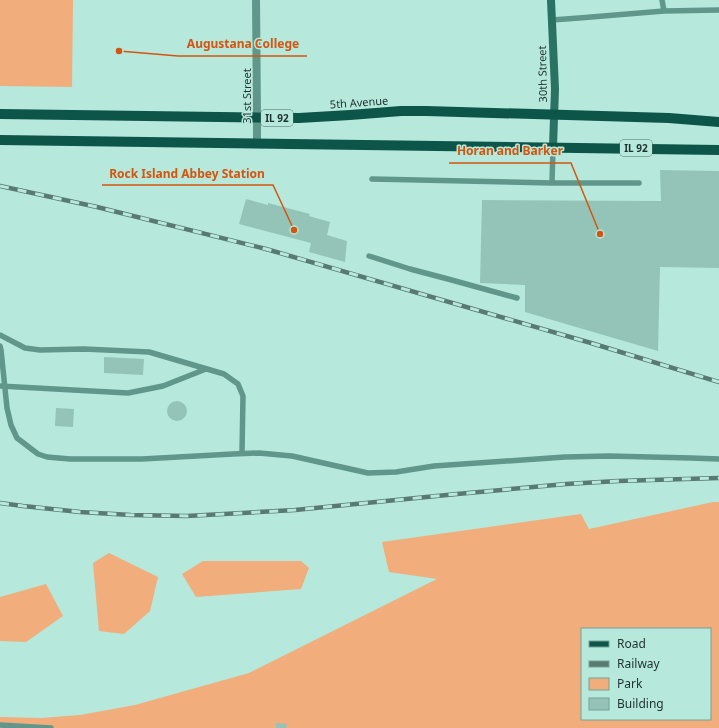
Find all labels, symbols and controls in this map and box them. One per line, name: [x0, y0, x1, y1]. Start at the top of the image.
callout: Augustana College: [178, 32, 307, 56]
text: Augustana College: [187, 35, 299, 52]
street label: 30th Street: [534, 45, 550, 103]
street label: 31st Street: [239, 68, 254, 124]
street label: 5th Avenue: [329, 92, 389, 112]
road number: IL 92: [261, 110, 293, 126]
callout: Horan and Barker: [449, 139, 571, 163]
road number: IL 92: [620, 140, 652, 156]
text: Horan and Barker: [457, 142, 564, 159]
callout: Rock Island Abbey Station: [102, 161, 273, 185]
text: Rock Island Abbey Station: [109, 165, 265, 182]
legend: [581, 628, 711, 720]
text: Road: [617, 635, 646, 652]
text: Railway: [617, 655, 661, 672]
text: Park: [617, 675, 643, 692]
text: Building: [617, 695, 664, 712]

